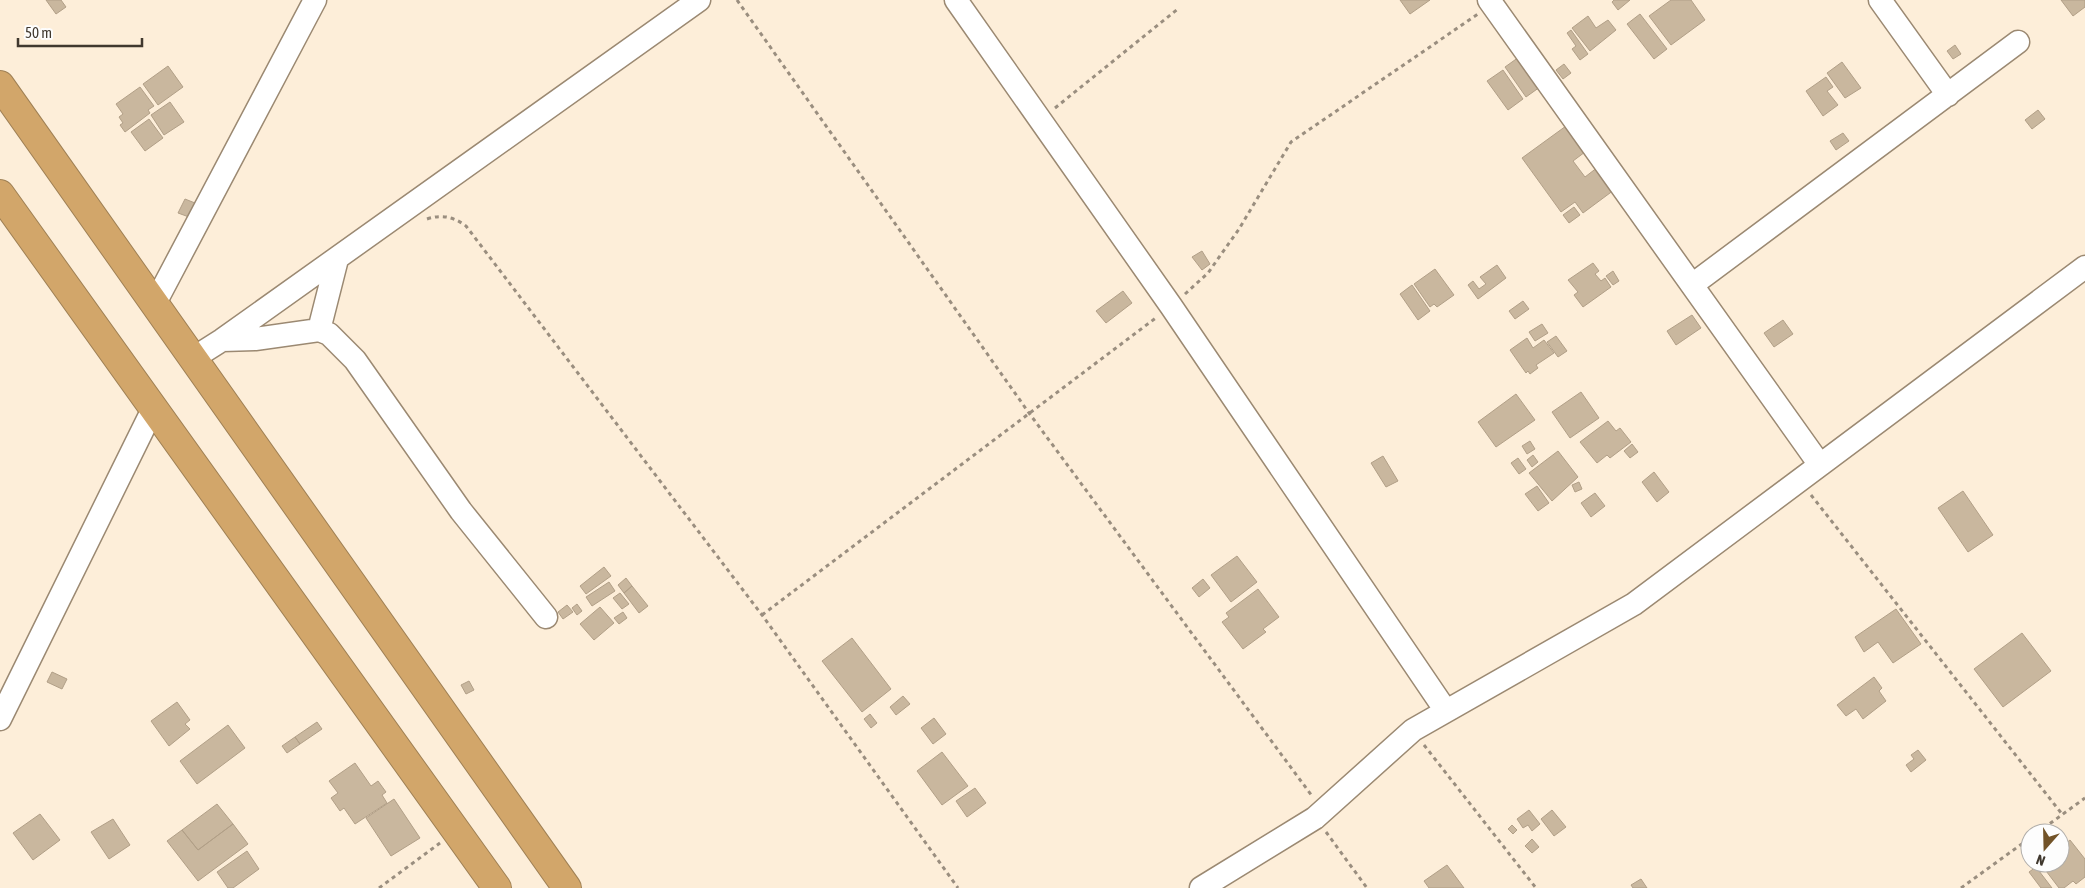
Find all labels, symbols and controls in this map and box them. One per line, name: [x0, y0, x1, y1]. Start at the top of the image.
scale bar: [18, 15, 141, 47]
text: 50 m: [25, 24, 52, 41]
north arrow: [2020, 823, 2070, 873]
text: N: [2034, 851, 2047, 869]

